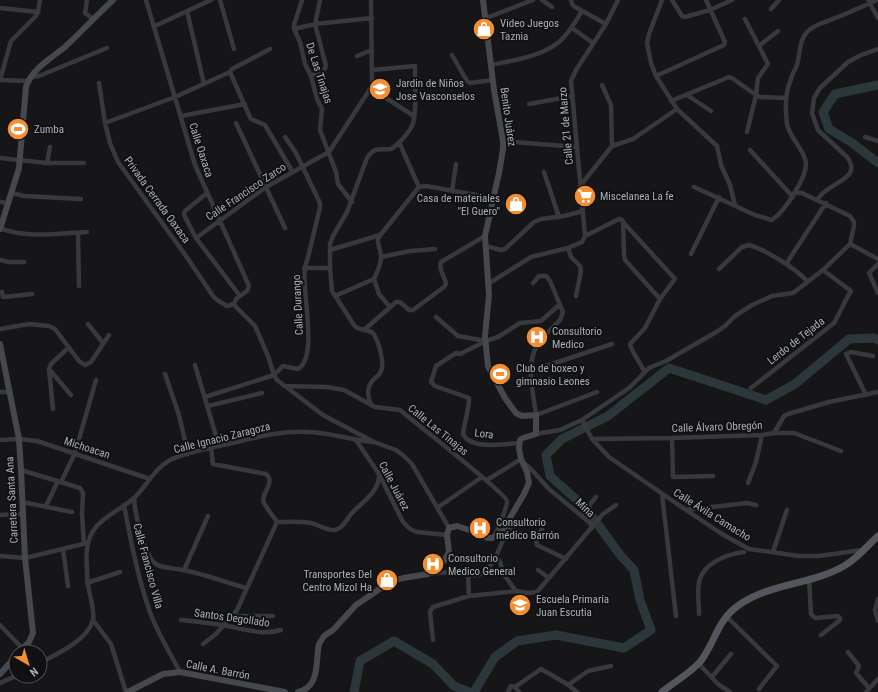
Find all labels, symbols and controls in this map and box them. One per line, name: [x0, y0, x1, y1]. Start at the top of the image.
shop icon: Video Juegos Taznia: [471, 16, 497, 42]
place label: Video Juegos Taznia: [500, 17, 559, 43]
street label: De Las Tinajas: [303, 41, 335, 105]
school or university icon: Jardin de Niños Jose Vasconselos: [367, 76, 393, 102]
place label: Jardin de Niños Jose Vasconselos: [396, 77, 475, 103]
street label: Calle 21 de Marzo: [556, 86, 576, 165]
street label: Benito Juárez: [497, 87, 519, 147]
sports icon: Zumba: [5, 116, 31, 142]
street label: Calle Oaxaca: [186, 121, 216, 179]
place label: Zumba: [34, 123, 64, 136]
street label: Privada Cerrada Oaxaca: [121, 154, 193, 246]
street label: Calle Francisco Zarco: [204, 160, 289, 224]
supermarket icon: Miscelanea La fe: [572, 183, 598, 209]
place label: Miscelanea La fe: [600, 190, 674, 203]
shop icon: Casa de materiales "El Guero": [503, 191, 529, 217]
place label: Casa de materiales "El Guero": [417, 192, 500, 218]
street label: Calle Durango: [290, 274, 306, 336]
street label: Lerdo de Tejada: [765, 315, 827, 367]
hospital icon: Consultorio Medico: [524, 324, 550, 350]
place label: Consultorio Medico: [552, 325, 602, 351]
sports icon: Club de boxeo y gimnasio Leones: [487, 361, 513, 387]
place label: Club de boxeo y gimnasio Leones: [516, 362, 590, 388]
street label: Calle Las Tinajas: [405, 402, 471, 458]
street label: Calle Álvaro Obregón: [671, 419, 763, 435]
street label: Calle Ignacio Zaragoza: [172, 420, 272, 456]
street label: Lora: [474, 426, 494, 442]
street label: Michoacan: [62, 434, 112, 462]
street label: Carretera Santa Ana: [3, 456, 21, 544]
street label: Calle Juárez: [376, 459, 412, 513]
street label: Calle Ávila Camacho: [671, 486, 754, 544]
street label: Mina: [573, 496, 597, 520]
hospital icon: Consultorio médico Barrón: [467, 515, 493, 541]
place label: Consultorio médico Barrón: [496, 516, 559, 542]
street label: Calle Francisco Villa: [130, 522, 166, 610]
hospital icon: Consultorio Medico General: [420, 551, 446, 577]
place label: Consultorio Medico General: [448, 552, 516, 578]
shop icon: Transportes Del Centro Mizol Ha: [374, 567, 400, 593]
place label: Transportes Del Centro Mizol Ha: [302, 568, 372, 594]
school or university icon: Escuela Primaria Juan Escutia: [507, 592, 533, 618]
place label: Escuela Primaria Juan Escutia: [536, 593, 609, 619]
street label: Santos Degollado: [193, 606, 271, 630]
north arrow: [8, 644, 48, 684]
street label: Calle A. Barrón: [185, 657, 251, 683]
text: N: [27, 664, 41, 679]

